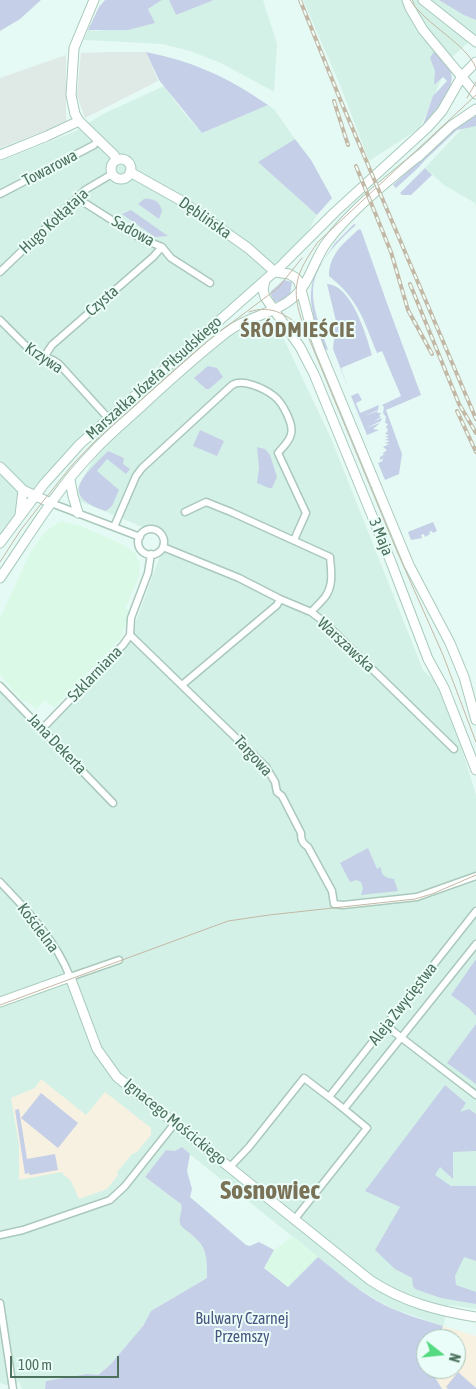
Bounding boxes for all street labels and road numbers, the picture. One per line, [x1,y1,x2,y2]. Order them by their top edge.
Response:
street label: Towarowa [19,146,81,190]
street label: Hugo Kołłątaja [15,184,93,258]
street label: Dęblińska [175,193,235,243]
street label: Sadowa [108,211,158,251]
street label: Czysta [82,282,122,320]
street label: Marszałka Józefa Piłsudskiego [82,312,226,444]
street label: Krzywa [21,338,67,378]
street label: 3 Maja [365,515,397,559]
street label: Warszawska [313,613,379,677]
street label: Szklarniana [64,642,126,706]
street label: Jana Dekerta [23,710,91,778]
street label: Targowa [230,732,276,780]
street label: Kościelna [13,899,63,957]
street label: Aleja Zwycięstwa [365,959,441,1049]
street label: Ignacego Mościckiego [120,1075,230,1169]

